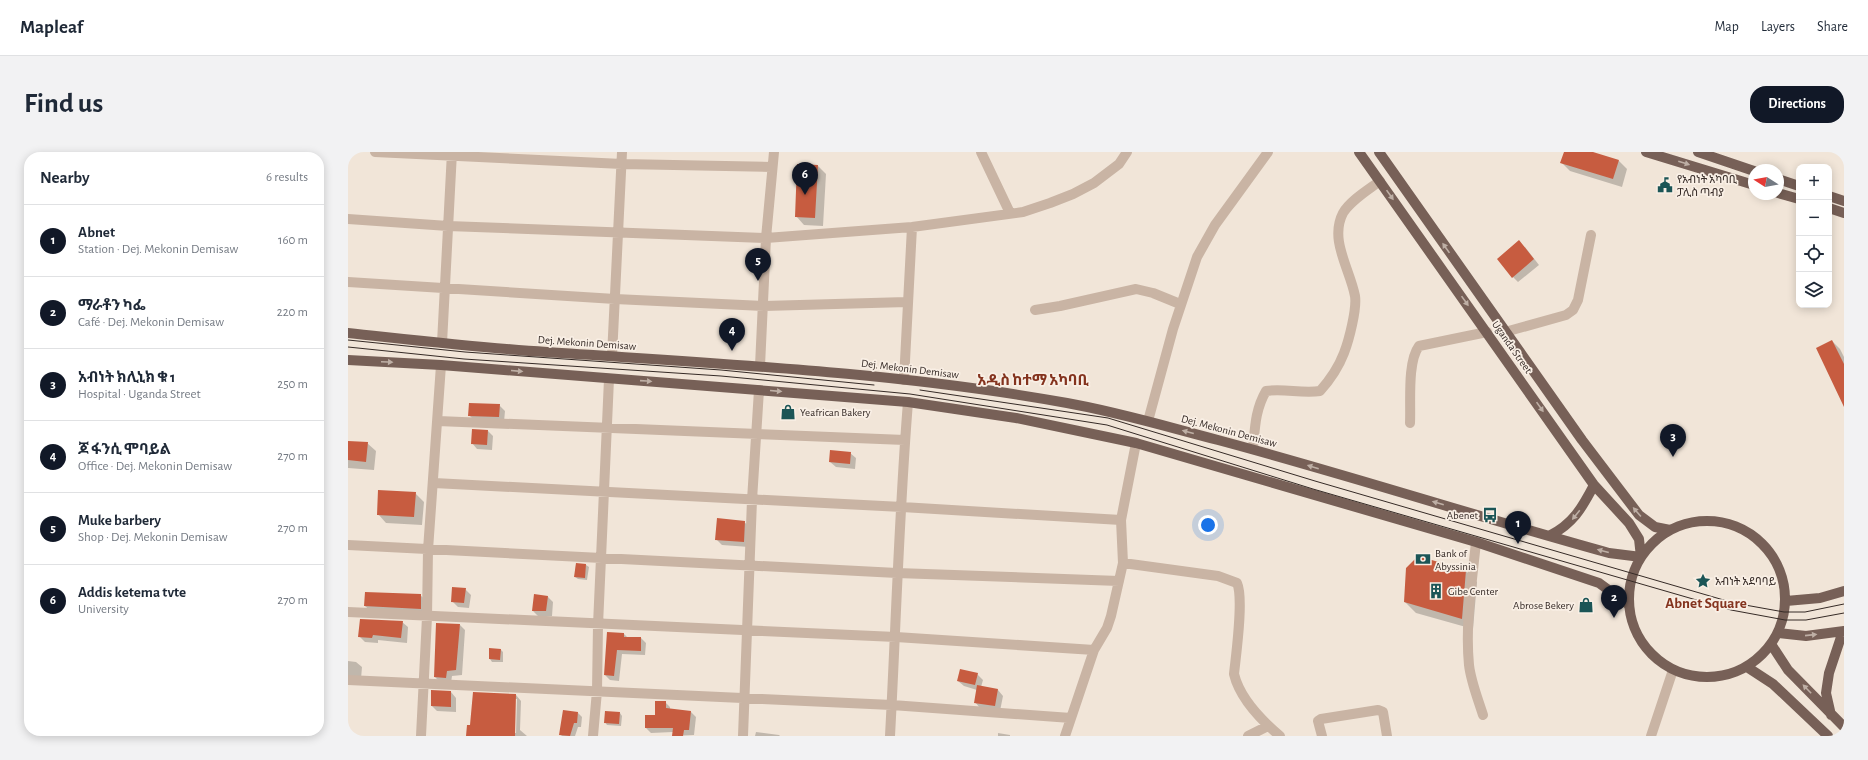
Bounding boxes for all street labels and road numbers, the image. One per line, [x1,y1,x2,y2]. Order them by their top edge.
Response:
street label: Uganda Street [1490,319,1534,376]
street label: Dej. Mekonin Demisaw [537,334,637,352]
street label: Dej. Mekonin Demisaw [860,358,960,381]
street label: Dej. Mekonin Demisaw [1180,413,1279,449]

